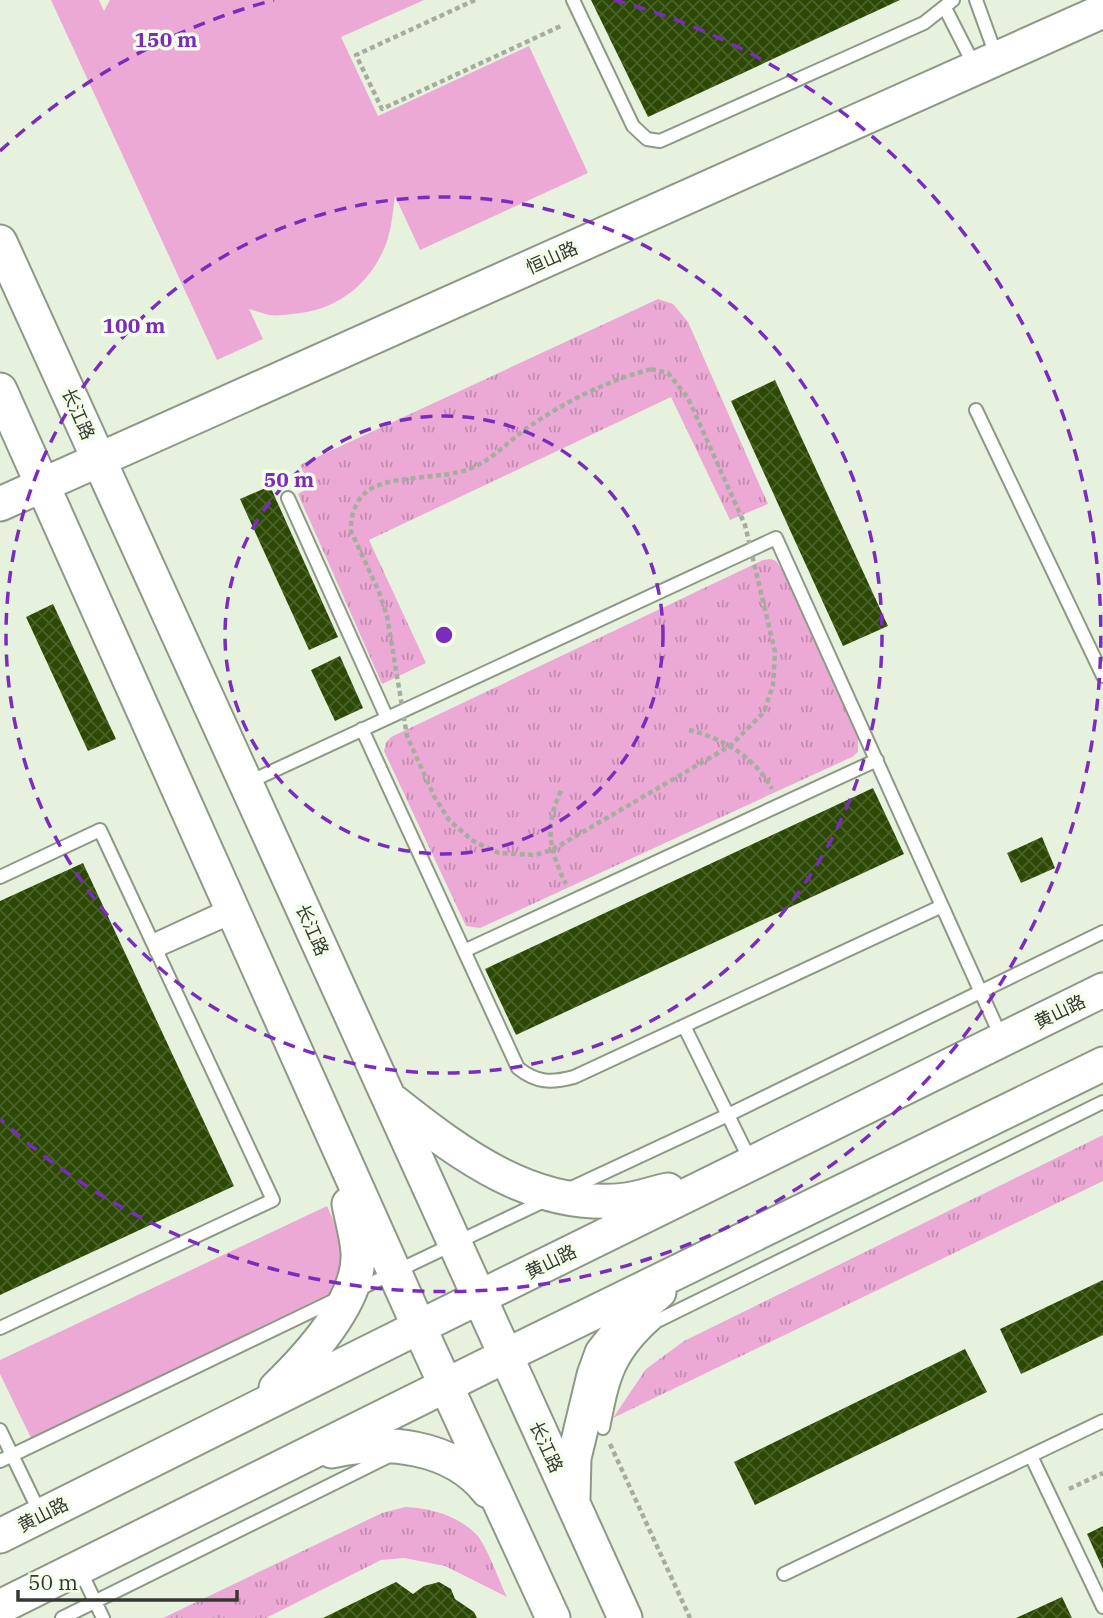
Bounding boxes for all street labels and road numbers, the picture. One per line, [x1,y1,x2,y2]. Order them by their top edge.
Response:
street label: 恒山路 [522,236,581,279]
street label: 长江路 [57,384,100,443]
street label: 长江路 [291,900,334,959]
street label: 黄山路 [1030,989,1089,1034]
street label: 黄山路 [521,1239,580,1284]
street label: 长江路 [525,1417,568,1476]
street label: 黄山路 [13,1492,72,1537]

